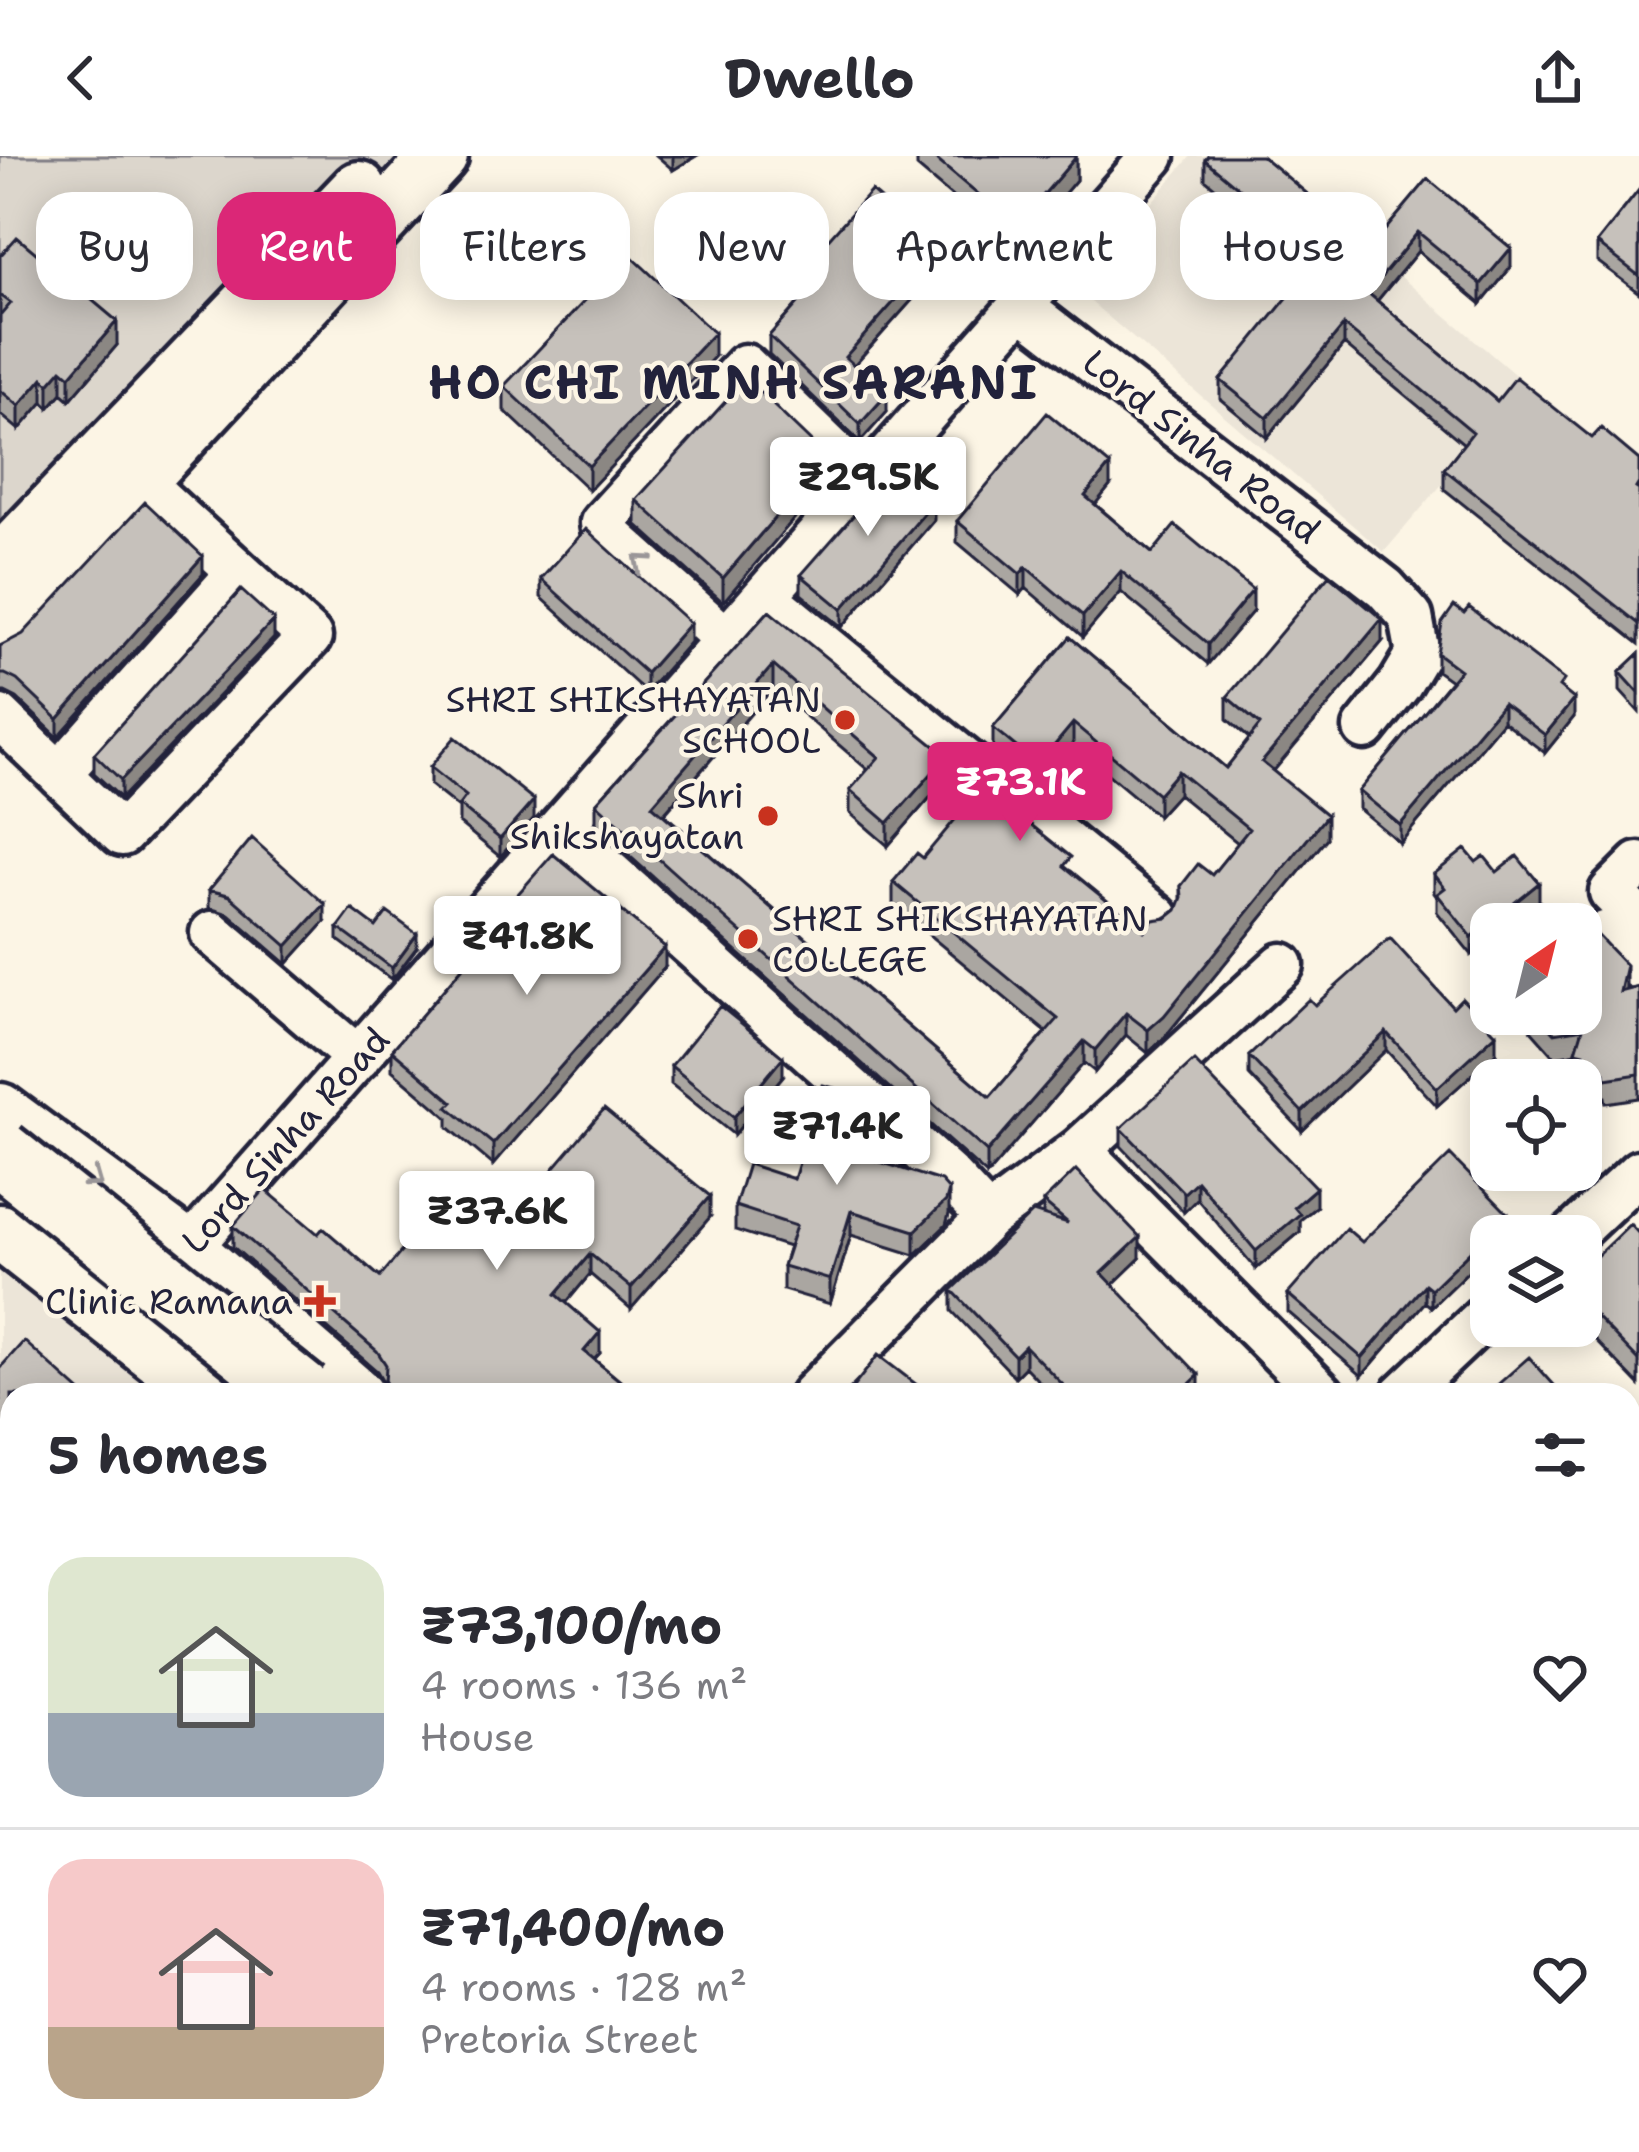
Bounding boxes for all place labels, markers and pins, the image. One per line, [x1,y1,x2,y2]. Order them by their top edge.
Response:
pin: ₹29.5K [770,437,966,539]
place label: SHRI SHIKSHAYATAN SCHOOL [445,675,821,765]
marker: SHRI SHIKSHAYATAN SCHOOL [832,707,858,733]
pin: ₹73.1K [922,742,1118,844]
place label: Shri Shikshayatan [510,771,744,861]
marker: Shri Shikshayatan [755,803,781,829]
place label: SHRI SHIKSHAYATAN COLLEGE [772,894,1148,984]
pin: ₹41.8K [429,896,625,998]
marker: SHRI SHIKSHAYATAN COLLEGE [735,926,761,952]
pin: ₹71.4K [739,1086,935,1188]
pin: ₹37.6K [399,1171,595,1273]
place label: Clinic Ramana [45,1277,293,1326]
marker: Clinic Ramana [304,1285,336,1317]

